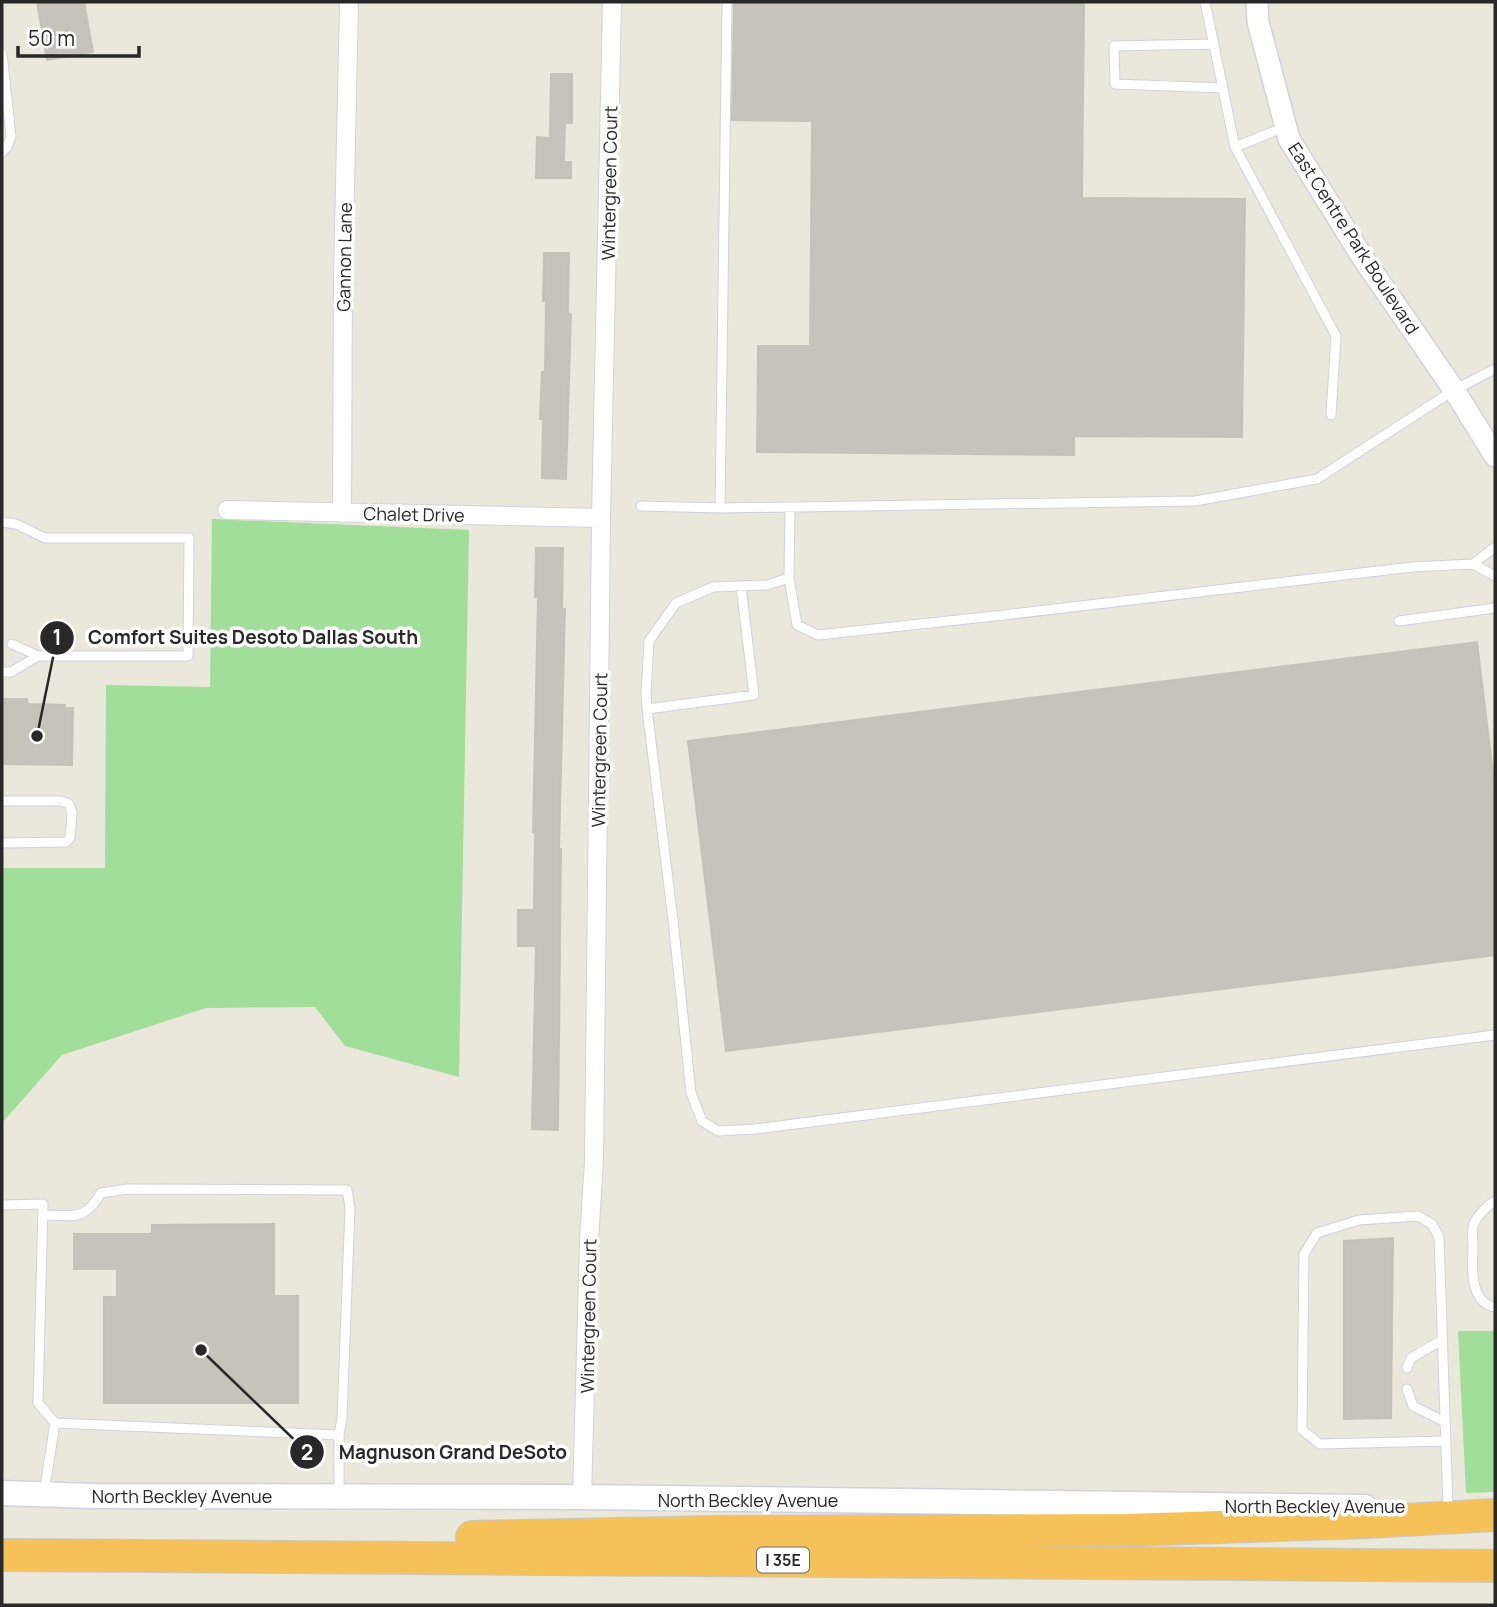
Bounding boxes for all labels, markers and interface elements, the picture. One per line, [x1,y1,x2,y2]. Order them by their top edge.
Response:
scale bar [18,14,138,58]
text: 50 m [28,24,75,52]
street label: Wintergreen Court [596,105,622,261]
street label: East Centre Park Boulevard [1283,138,1425,338]
street label: Gannon Lane [331,202,357,312]
street label: Chalet Drive [363,501,465,527]
callout: Comfort Suites Desoto Dallas South [39,618,432,658]
text: 1 [52,623,62,651]
text: Comfort Suites Desoto Dallas South [88,624,418,650]
street label: Wintergreen Court [586,672,612,828]
street label: Wintergreen Court [575,1238,601,1394]
callout: Magnuson Grand DeSoto [289,1432,581,1472]
text: 2 [301,1438,313,1466]
text: Magnuson Grand DeSoto [339,1439,567,1465]
street label: North Beckley Avenue [92,1484,272,1508]
street label: North Beckley Avenue [658,1488,838,1512]
street label: North Beckley Avenue [1225,1494,1405,1518]
road number: I 35E [757,1548,809,1572]

